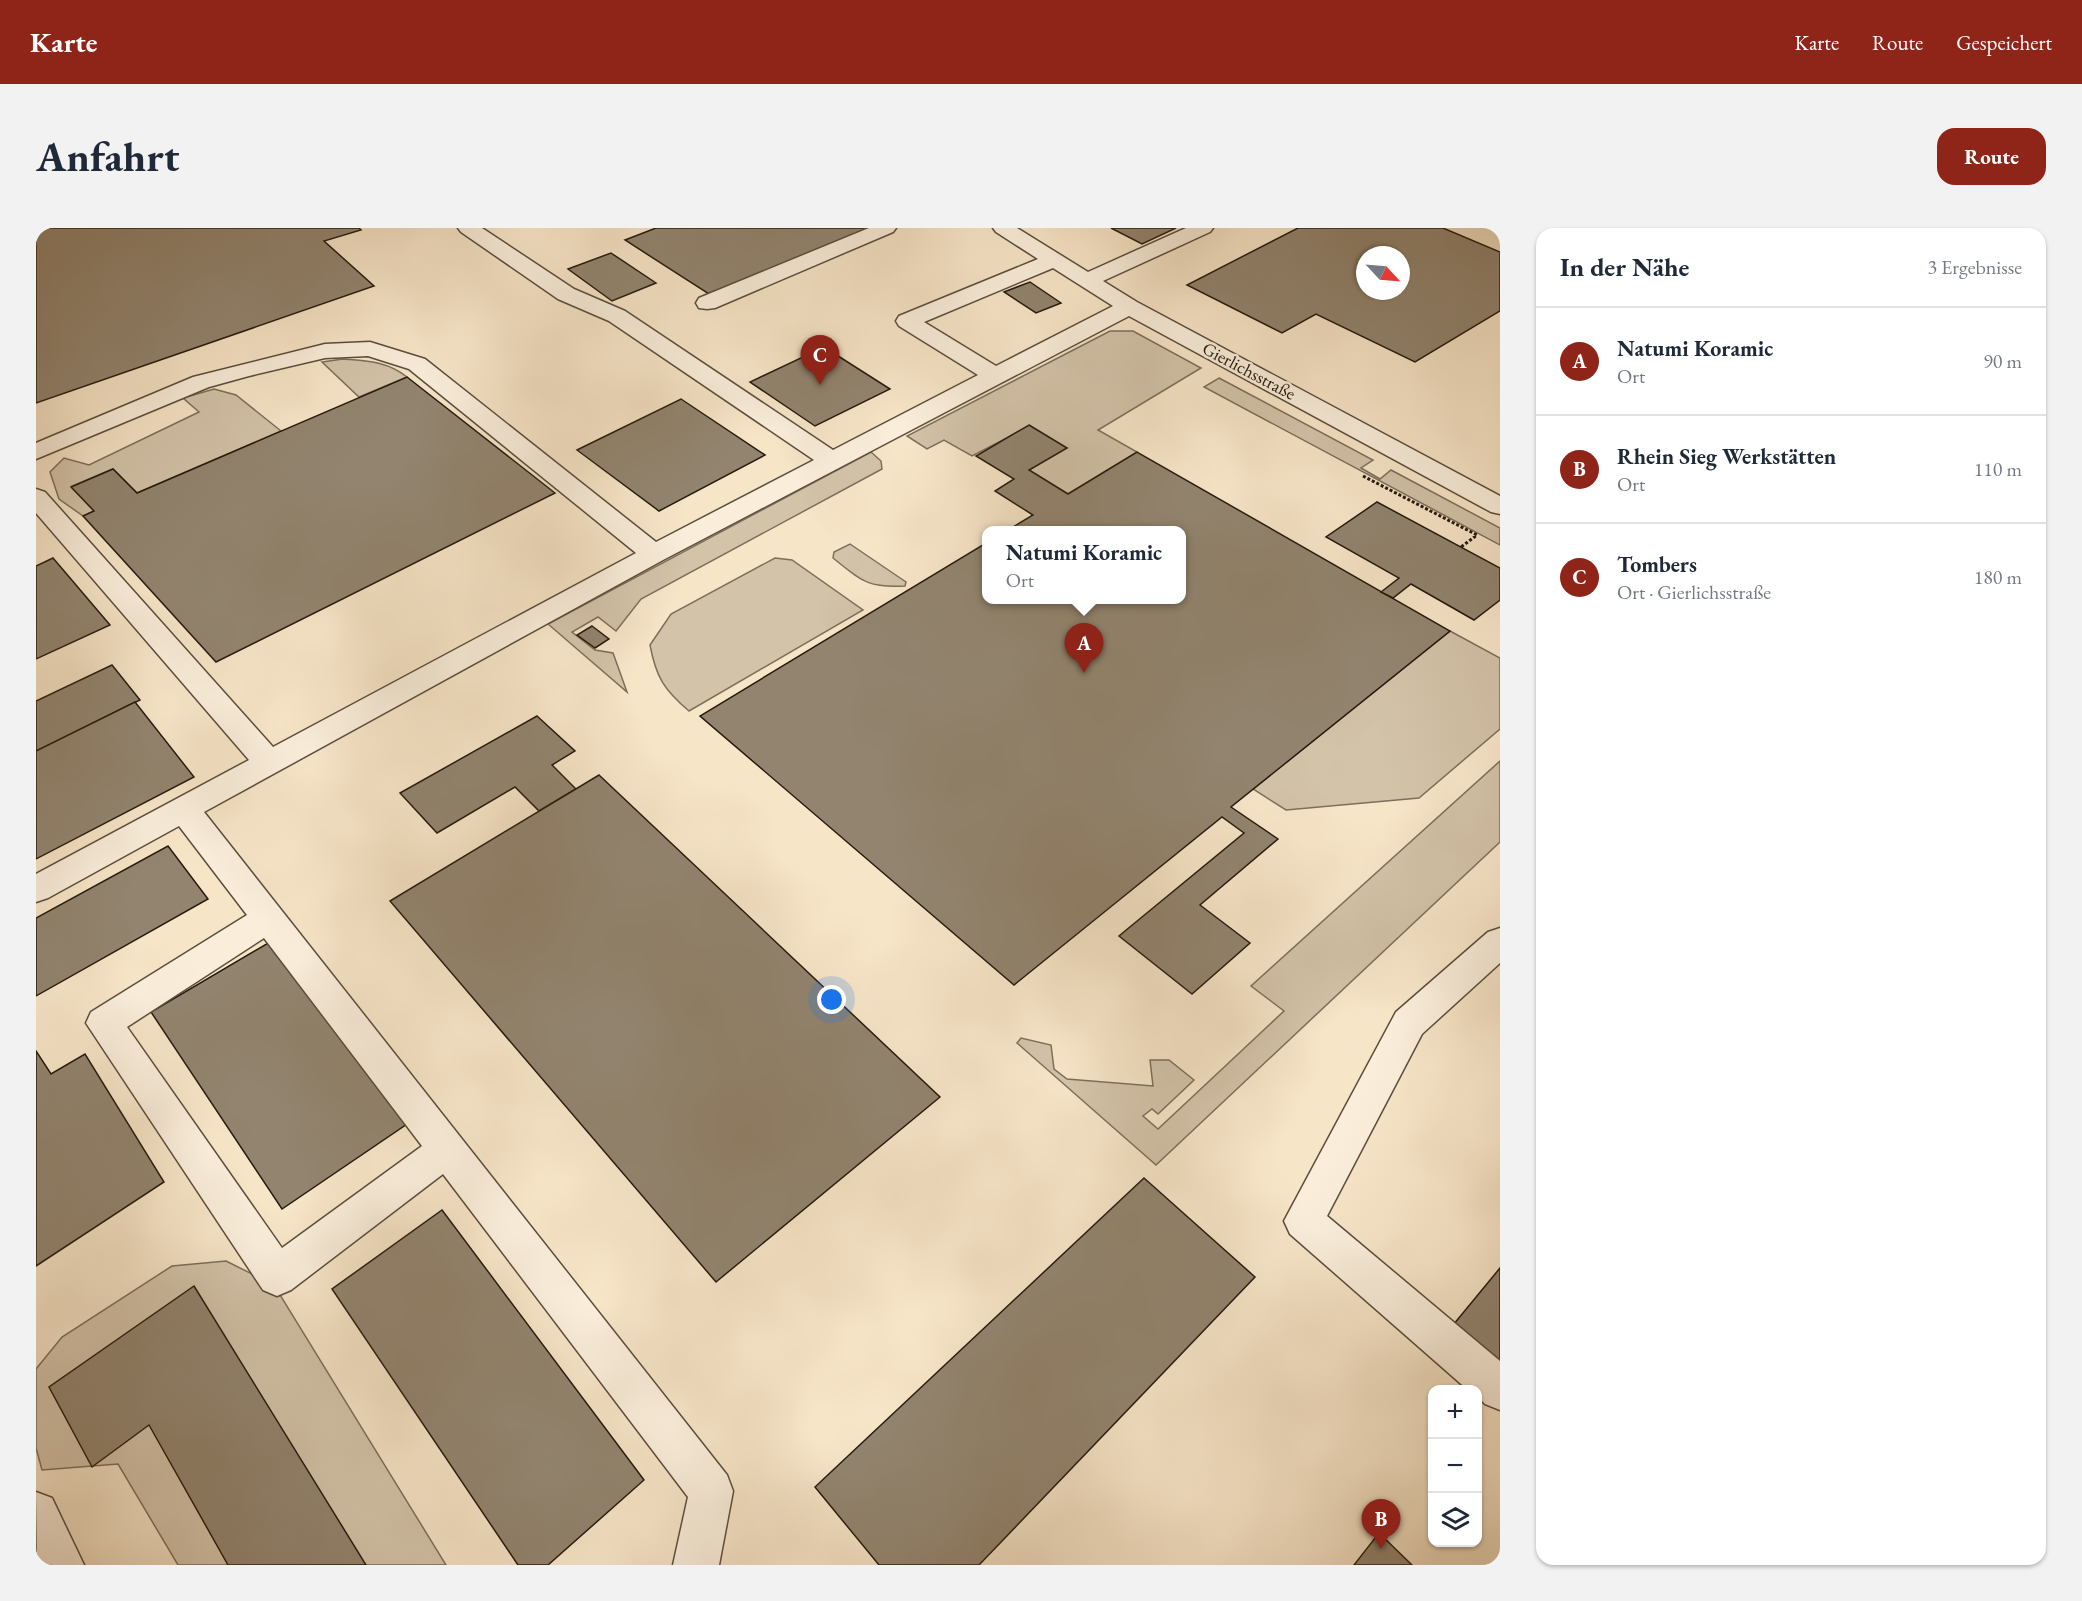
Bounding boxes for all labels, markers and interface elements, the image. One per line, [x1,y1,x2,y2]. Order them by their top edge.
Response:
text: Karte [30,24,97,60]
text: Karte [1795,29,1839,56]
text: Route [1872,29,1923,56]
text: Gespeichert [1956,29,2052,56]
button: Route [1937,128,2046,185]
text: Anfahrt [36,129,179,184]
north arrow [1356,246,1410,300]
text: In der Nähe [1560,250,1689,284]
text: 3 Ergebnisse [1927,254,2022,280]
text: Natumi Koramic [1617,334,1773,363]
pin: C [800,336,840,385]
street label: Gierlichsstraße [1199,336,1300,405]
text: A [1572,348,1587,374]
text: 90 m [1983,348,2022,374]
text: Ort [1617,363,1645,389]
text: Rhein Sieg Werkstätten [1617,442,1836,471]
text: B [1573,456,1586,482]
text: 110 m [1974,456,2022,482]
text: Ort [1617,471,1645,497]
popup [982,526,1186,604]
text: Natumi Koramic [1006,538,1162,567]
text: Tombers [1617,550,1697,579]
text: C [1572,564,1587,590]
text: 180 m [1974,564,2022,590]
text: Ort [1006,567,1034,593]
text: Ort · Gierlichsstraße [1617,579,1771,605]
pin: A [1064,624,1104,673]
your location [817,985,846,1014]
map controls [1428,1385,1482,1547]
button: + [1428,1385,1482,1439]
button: − [1428,1439,1482,1493]
button: layers [1428,1493,1482,1547]
pin: B [1362,1500,1400,1549]

